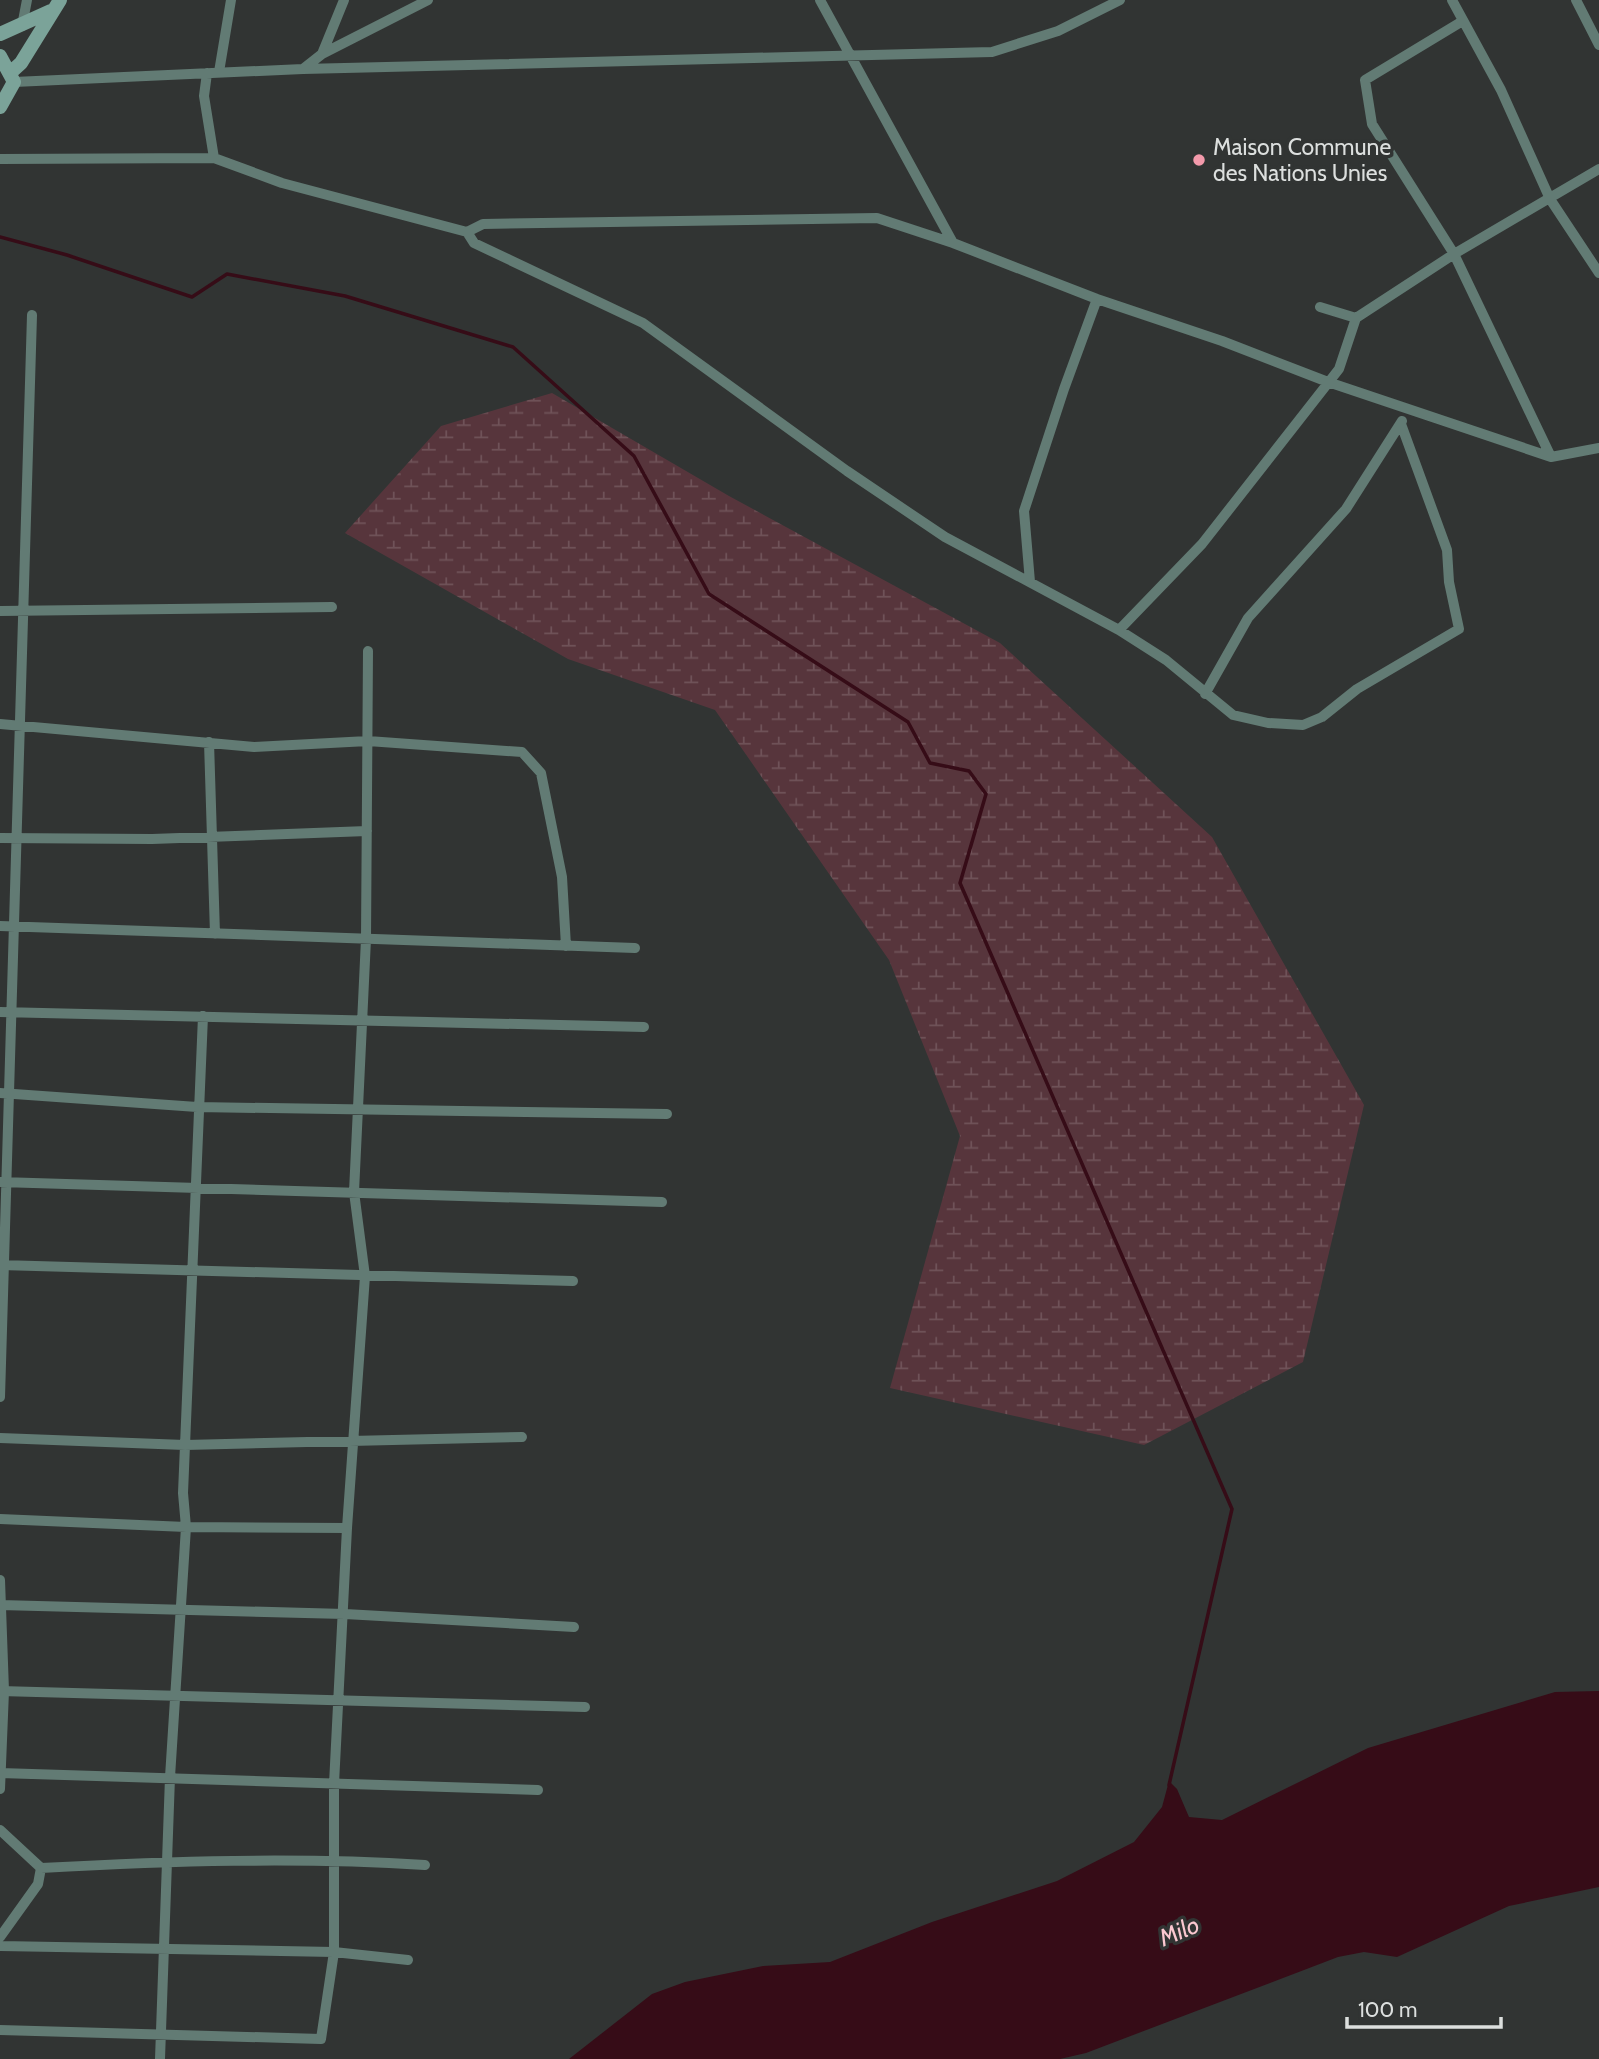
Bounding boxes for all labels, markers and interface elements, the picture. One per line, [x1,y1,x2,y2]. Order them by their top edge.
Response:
place label: Maison Commune des Nations Unies [1213,133,1391,187]
marker: Maison Commune des Nations Unies [1191,152,1207,168]
water label: Milo [1154,1910,1203,1953]
scale bar [1347,1986,1501,2030]
text: 100 m [1358,1997,1417,2022]

